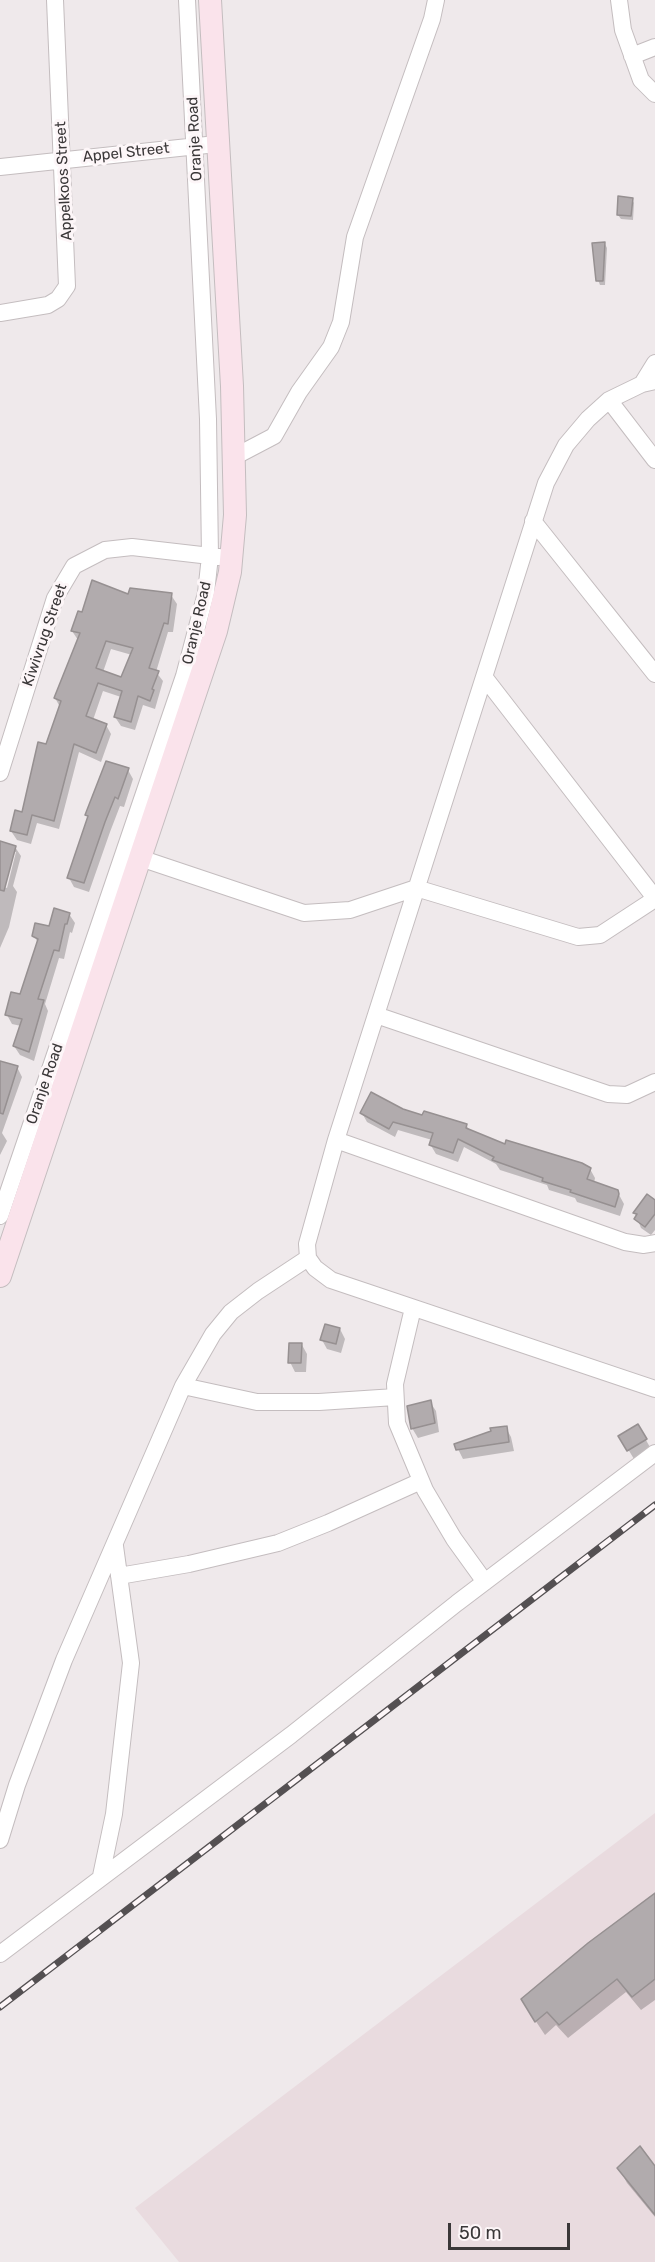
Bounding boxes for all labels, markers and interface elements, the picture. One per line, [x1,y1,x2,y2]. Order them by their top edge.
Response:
street label: Oranje Road [184,96,206,182]
street label: Appelkoos Street [52,121,76,241]
street label: Appel Street [82,140,170,166]
street label: Oranje Road [179,580,215,666]
street label: Kiwivrug Street [19,581,71,689]
street label: Oranje Road [23,1041,67,1127]
scale bar [451,2211,572,2249]
text: 50 m [459,2222,502,2244]

